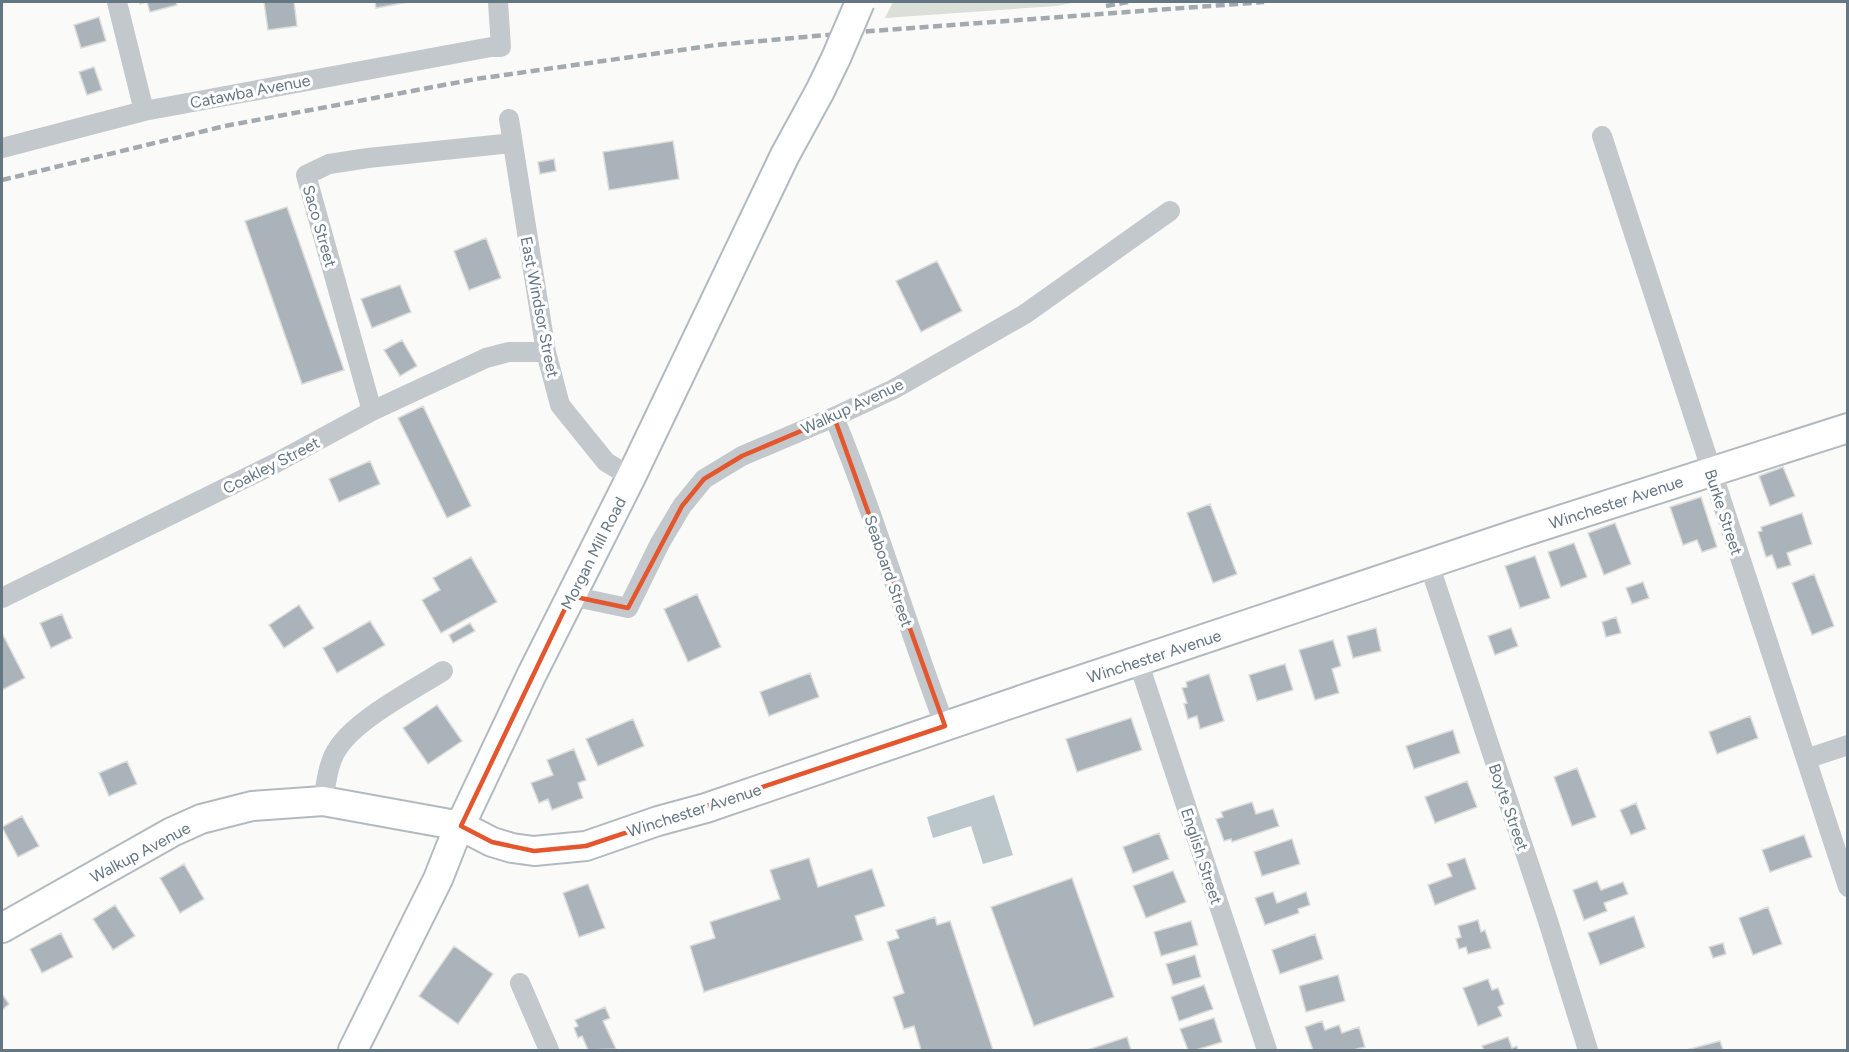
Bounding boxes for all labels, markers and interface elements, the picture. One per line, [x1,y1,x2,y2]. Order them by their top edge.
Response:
street label: Catawba Avenue [188,70,312,112]
street label: Saco Street [299,183,340,269]
street label: East Windsor Street [517,235,563,379]
street label: Walkup Avenue [798,374,907,438]
street label: Coakley Street [220,433,323,498]
street label: Burke Street [1701,467,1746,558]
street label: Winchester Avenue [1547,472,1686,533]
street label: Morgan Mill Road [557,494,630,613]
street label: Seaboard Street [860,513,917,630]
street label: Winchester Avenue [1085,626,1224,687]
street label: Boyte Street [1485,761,1532,853]
street label: Winchester Avenue [625,780,764,841]
street label: English Street [1177,806,1226,907]
street label: Walkup Avenue [87,818,194,887]

